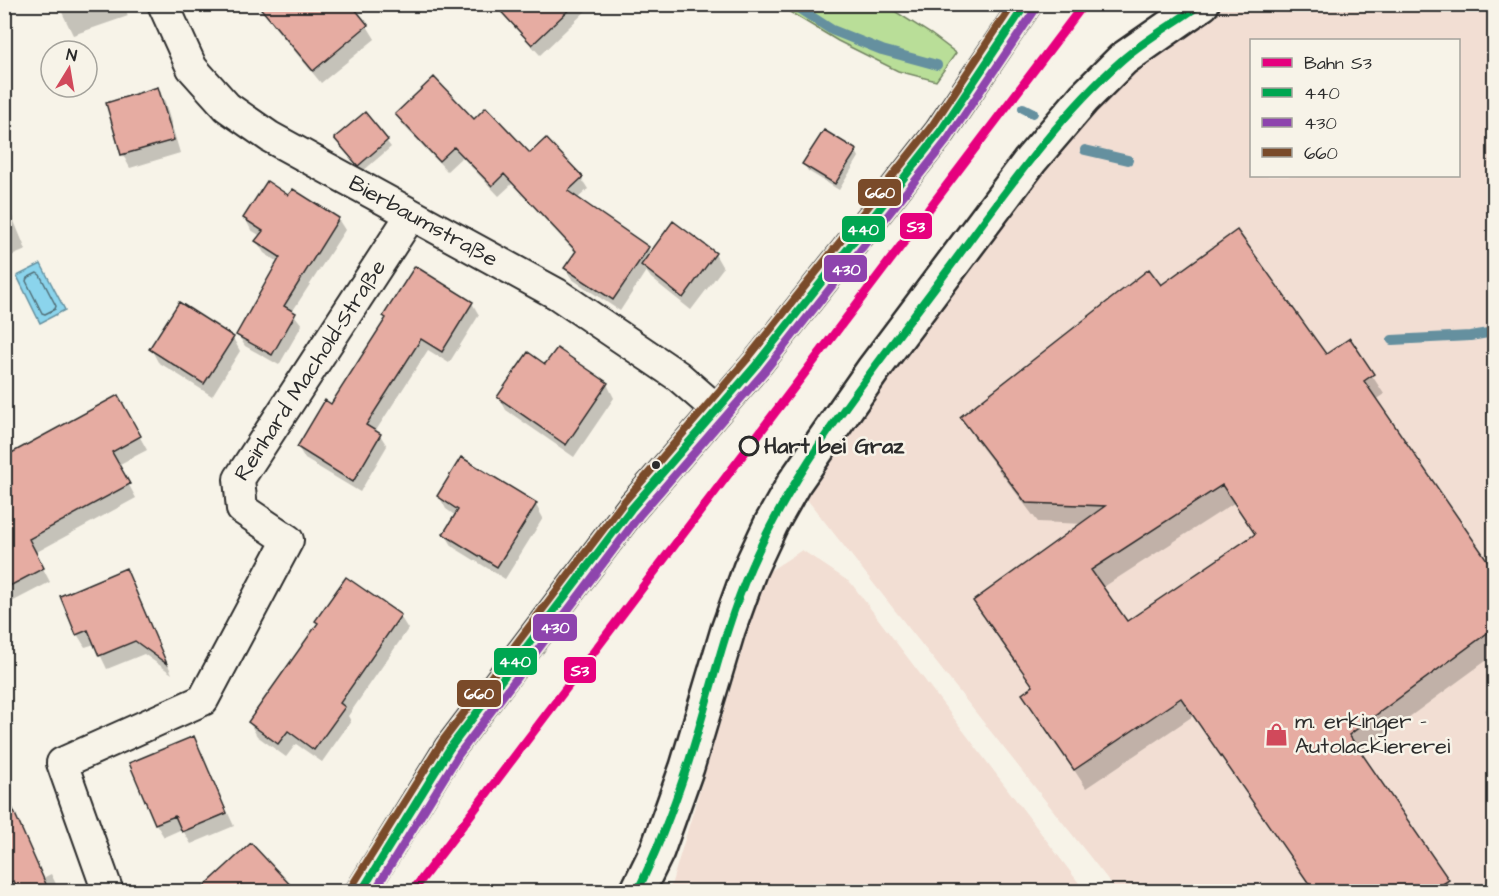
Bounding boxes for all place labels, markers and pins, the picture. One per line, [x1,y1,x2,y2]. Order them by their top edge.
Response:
place label: Hart bei Graz [764,431,905,462]
marker: Hart bei Graz [739,436,759,456]
unlabelled marker [650,459,662,471]
place label: m. erkinger - Autolackiererei [1295,706,1450,762]
shop icon: m. erkinger - Autolackiererei [1264,721,1290,747]

